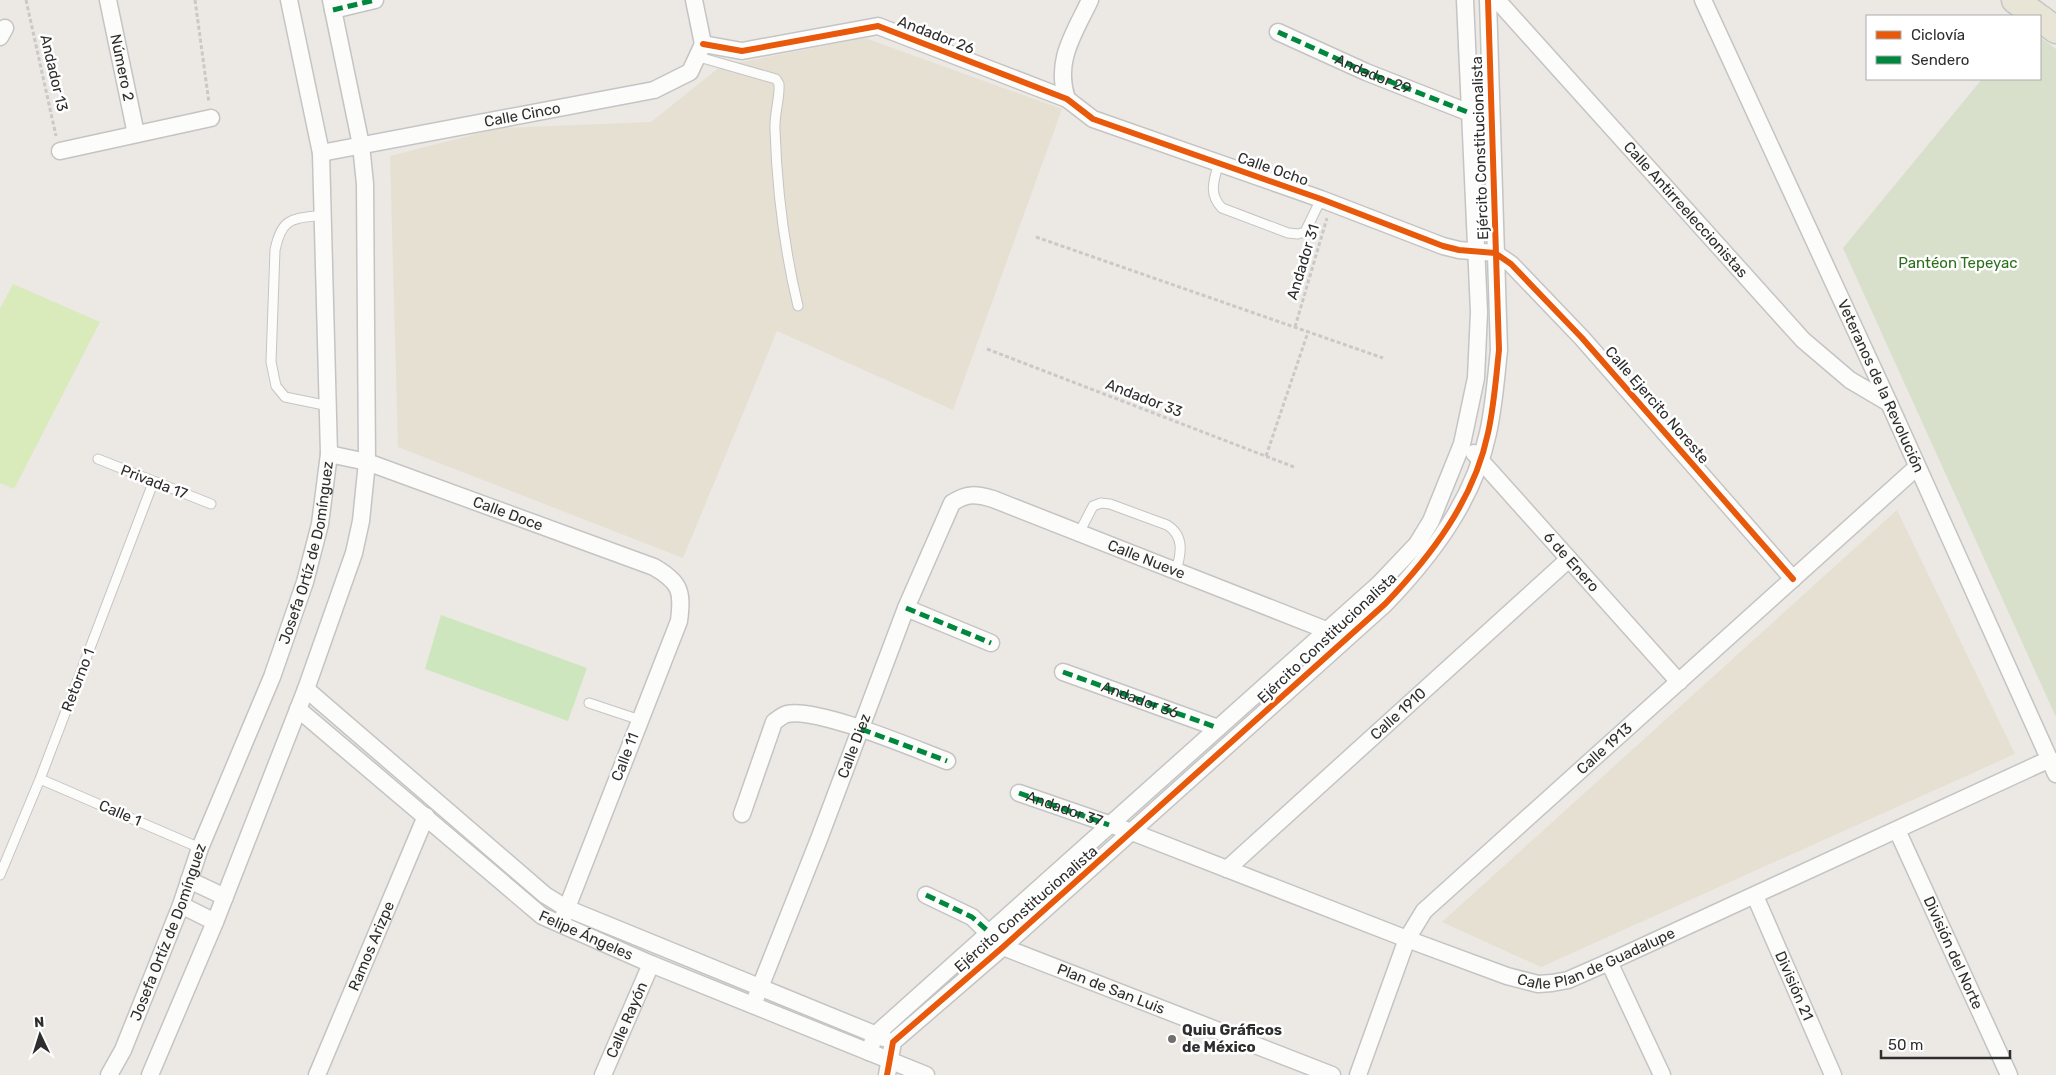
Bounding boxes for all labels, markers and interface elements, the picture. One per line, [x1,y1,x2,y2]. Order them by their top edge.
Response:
street label: Andador 26 [895,12,977,58]
legend [1866,15,2041,80]
text: Ciclovía [1911,26,1965,44]
street label: Número 2 [106,32,138,103]
street label: Andador 13 [36,33,72,113]
street label: Andador 29 [1332,50,1414,98]
text: Sendero [1911,51,1969,69]
street label: Ejército Constitucionalista [1468,56,1492,240]
street label: Calle Cinco [483,99,562,131]
street label: Calle Antirreeleccionistas [1620,138,1752,282]
street label: Calle Ocho [1235,148,1311,190]
street label: Andador 31 [1283,222,1323,302]
park label: Pantéon Tepeyac [1898,254,2018,272]
street label: Veteranos de la Revolución [1834,297,1928,475]
street label: Calle Ejercito Noreste [1601,343,1713,467]
street label: Andador 33 [1103,375,1185,421]
street label: Josefa Ortíz de Domínguez [275,460,337,647]
street label: Privada 17 [118,461,190,503]
street label: Calle Doce [470,493,546,535]
street label: 6 de Enero [1540,528,1603,596]
street label: Calle Nueve [1105,536,1188,583]
street label: Ejército Constitucionalista [1254,569,1400,707]
street label: Retorno 1 [58,646,98,714]
street label: Andador 36 [1099,678,1181,722]
street label: Calle 1910 [1367,684,1430,744]
street label: Calle Diez [834,711,875,781]
street label: Calle 1913 [1573,719,1636,778]
street label: Calle 11 [608,730,642,784]
street label: Andador 37 [1024,787,1105,830]
street label: Calle 1 [96,796,144,830]
street label: Josefa Ortíz de Domínguez [127,840,210,1024]
street label: Ejército Constitucionalista [951,842,1101,976]
street label: División del Norte [1920,893,1987,1012]
street label: Ramos Arizpe [345,898,398,993]
street label: Felipe Ángeles [536,907,636,964]
street label: Calle Plan de Guadalupe [1515,924,1678,993]
street label: División 21 [1771,948,1817,1023]
street label: Plan de San Luis [1054,960,1168,1018]
street label: Calle Rayón [602,979,651,1061]
north arrow [15,1010,65,1060]
text: N [34,1014,45,1031]
place label: Quiu Gráficos de México [1182,1021,1282,1056]
scale bar [1881,1028,2010,1060]
marker: Quiu Gráficos de México [1166,1033,1178,1045]
text: 50 m [1888,1036,1923,1054]

